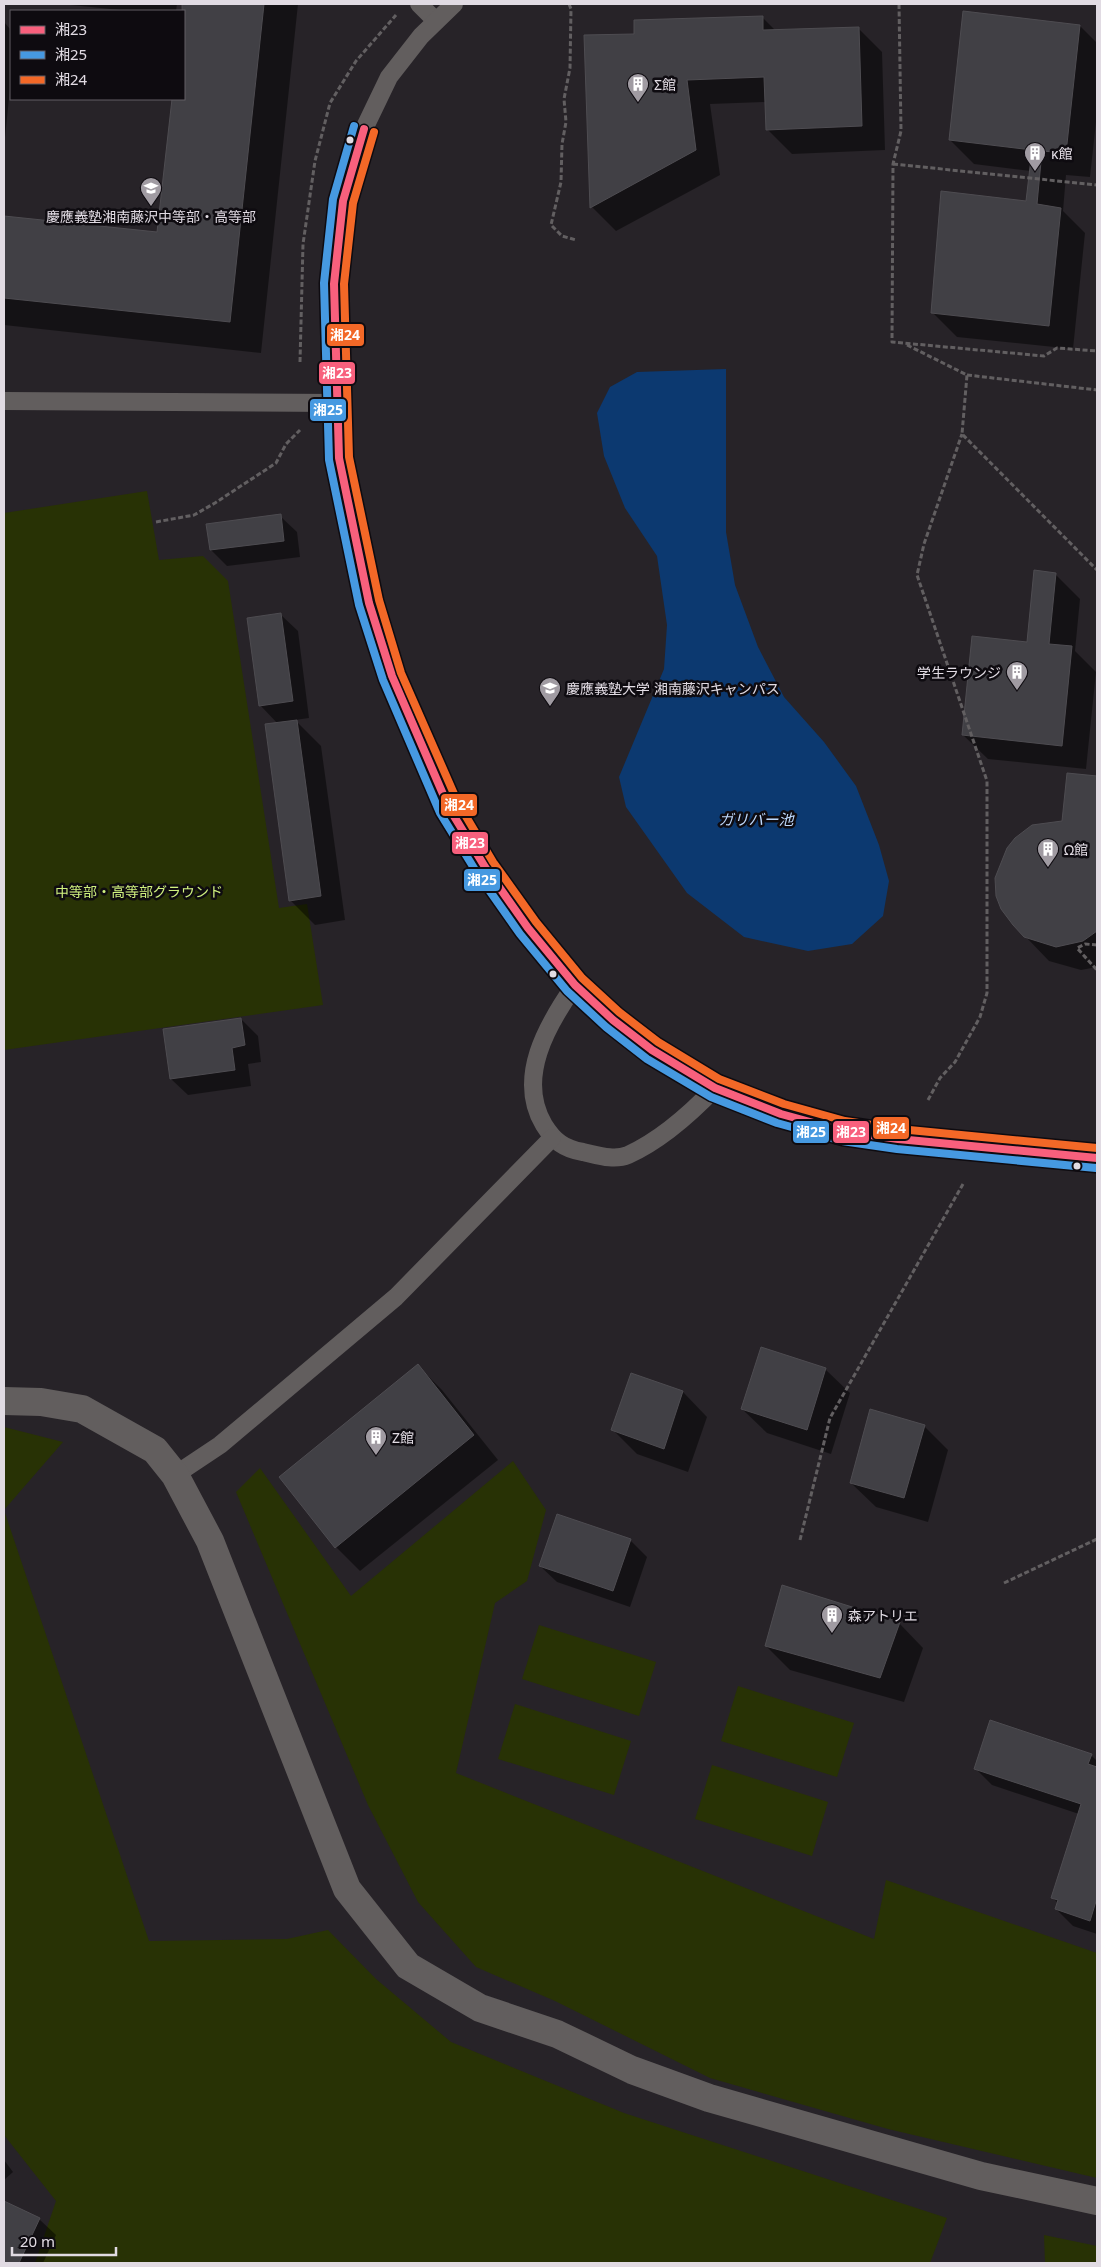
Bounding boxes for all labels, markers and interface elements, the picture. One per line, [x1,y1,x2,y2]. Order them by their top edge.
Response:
legend [10,10,185,100]
text: 湘23 [55,19,87,39]
text: 湘25 [55,44,87,64]
text: 湘24 [55,69,88,89]
building icon: Σ館 [626,72,650,103]
place label: Σ館 [654,75,676,94]
unlabelled marker [345,135,355,145]
building icon: κ館 [1023,141,1047,172]
place label: κ館 [1051,144,1072,163]
school or university icon: 慶應義塾湘南藤沢中等部・高等部 [139,176,163,207]
place label: 慶應義塾湘南藤沢中等部・高等部 [46,207,256,226]
line badge: 湘24 [326,323,365,347]
text: 湘24 [330,325,360,344]
line badge: 湘23 [318,361,356,385]
text: 湘23 [322,363,352,382]
line badge: 湘25 [309,398,347,422]
text: 湘25 [313,400,343,419]
building icon: 学生ラウンジ [1005,660,1029,691]
place label: 学生ラウンジ [917,663,1001,682]
school or university icon: 慶應義塾大学 湘南藤沢キャンパス [538,676,562,707]
place label: 慶應義塾大学 湘南藤沢キャンパス [566,679,780,698]
line badge: 湘24 [440,793,478,817]
text: 湘24 [444,795,474,814]
water label: ガリバー池 [718,809,795,829]
line badge: 湘23 [451,831,489,855]
text: 湘23 [455,833,485,852]
building icon: Ω館 [1036,837,1060,868]
place label: Ω館 [1064,840,1088,859]
line badge: 湘25 [463,868,501,892]
text: 湘25 [467,870,497,889]
park label: 中等部・高等部グラウンド [55,882,223,901]
unlabelled marker [548,969,558,979]
line badge: 湘24 [872,1116,910,1140]
text: 湘24 [876,1118,906,1137]
line badge: 湘25 [792,1120,830,1144]
line badge: 湘23 [832,1120,870,1144]
text: 湘25 [796,1122,826,1141]
text: 湘23 [836,1122,866,1141]
unlabelled marker [1072,1161,1082,1171]
building icon: Ζ館 [364,1425,388,1456]
place label: Ζ館 [392,1428,414,1447]
building icon: 森アトリエ [820,1603,844,1634]
place label: 森アトリエ [848,1606,918,1625]
scale bar [12,2224,116,2256]
text: 20 m [20,2231,55,2251]

